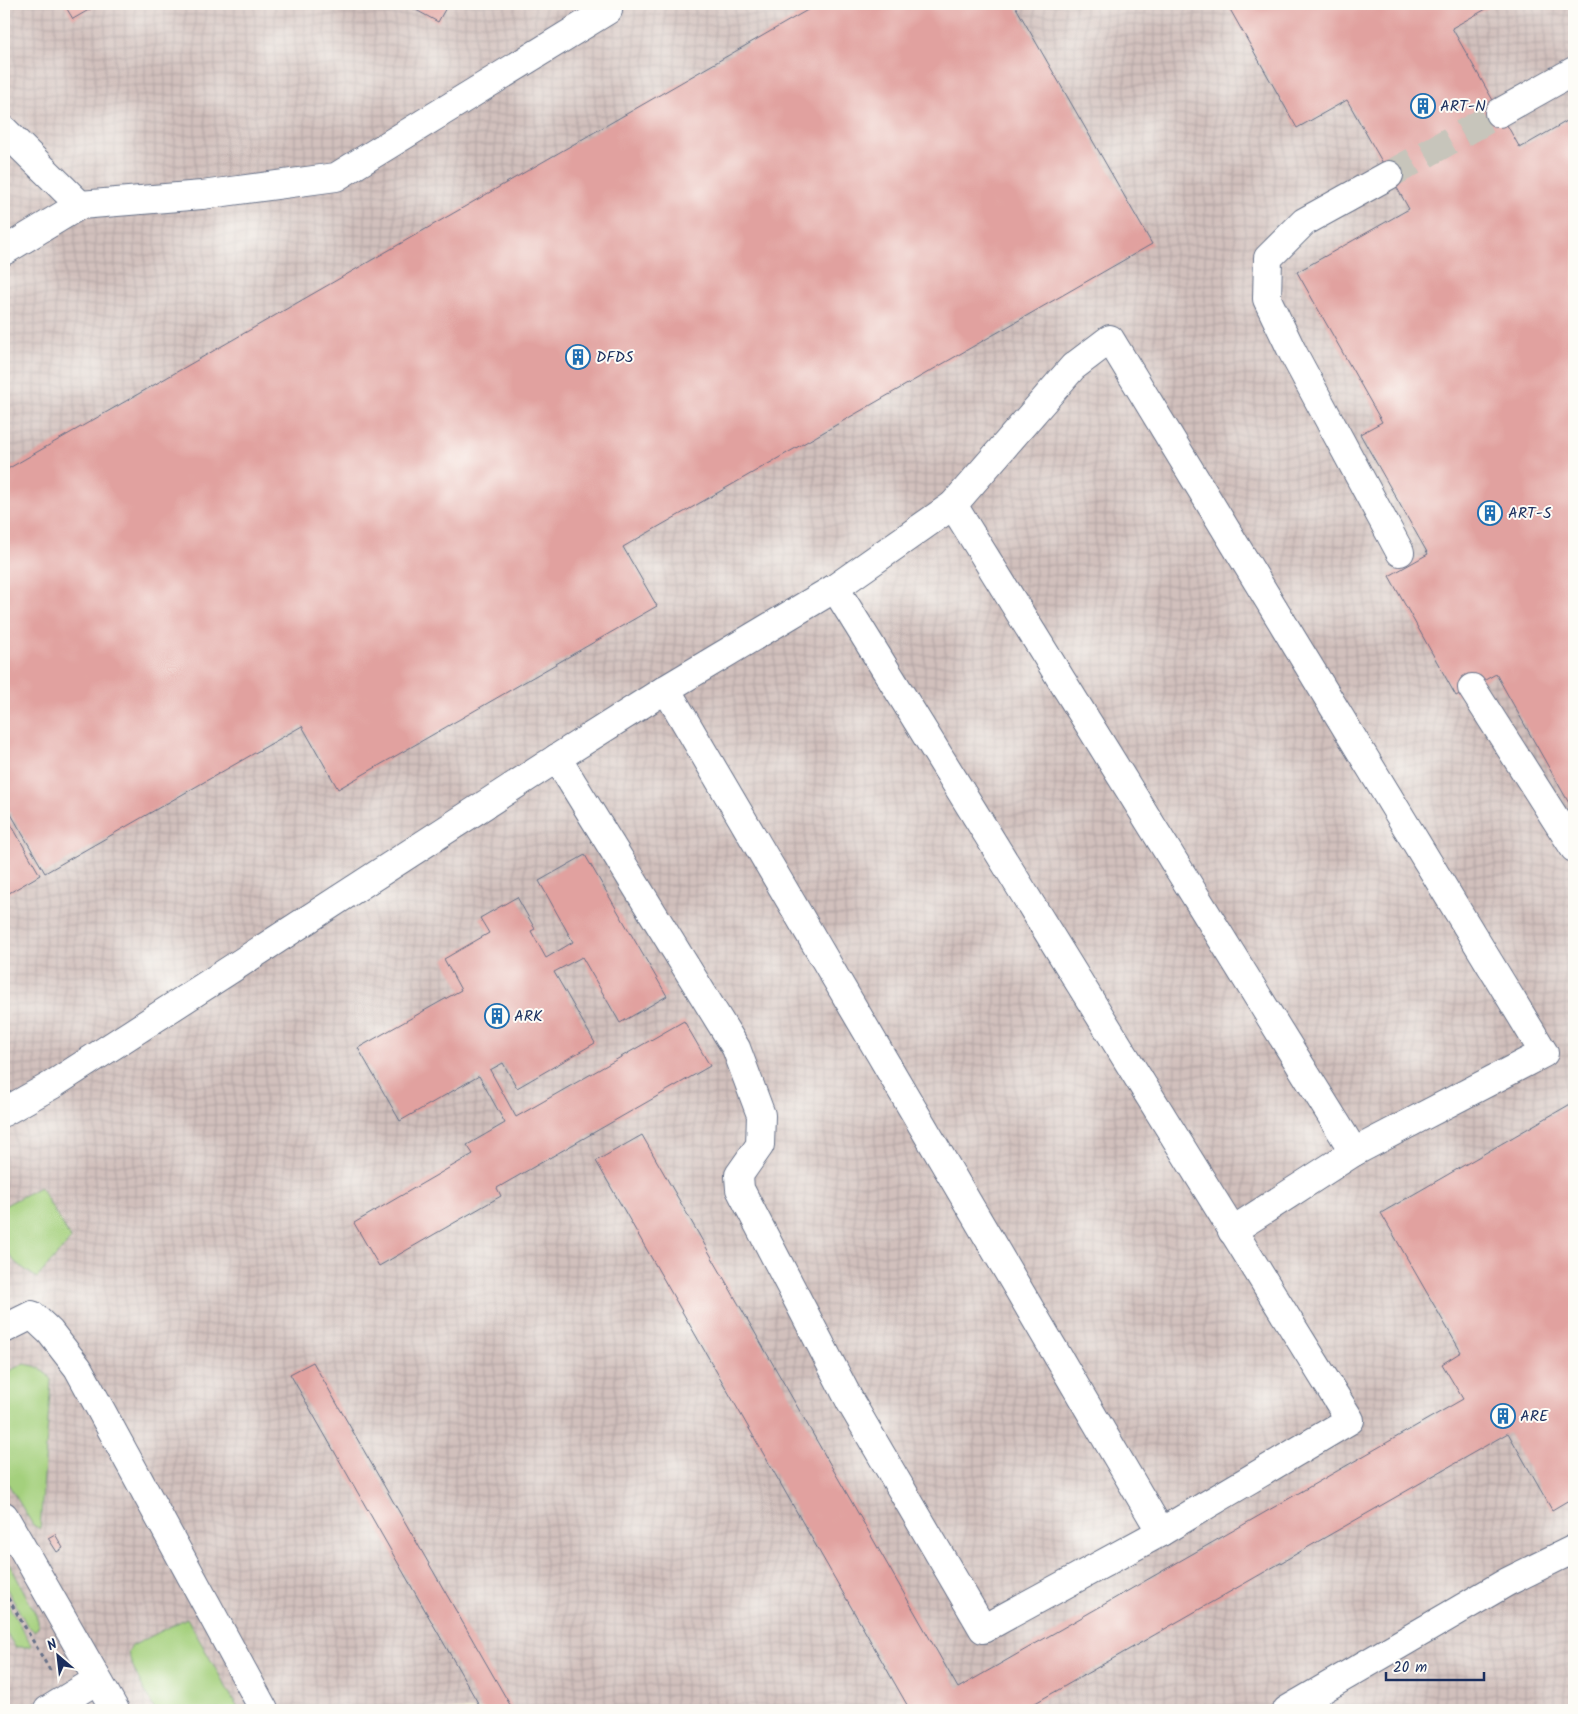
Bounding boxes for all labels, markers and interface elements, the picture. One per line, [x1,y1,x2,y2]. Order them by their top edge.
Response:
building icon: ART-N [1410,93,1436,119]
place label: ART-N [1440,94,1486,119]
building icon: DFDS [565,344,591,370]
place label: DFDS [596,345,634,370]
building icon: ART-S [1477,500,1503,526]
place label: ART-S [1508,501,1552,526]
building icon: ARK [484,1003,510,1029]
place label: ARK [514,1004,543,1029]
building icon: ARE [1490,1403,1516,1429]
place label: ARE [1520,1404,1549,1429]
north arrow [32,1632,82,1682]
text: N [43,1634,62,1657]
scale bar [1386,1649,1483,1681]
text: 20 m [1393,1656,1427,1680]

